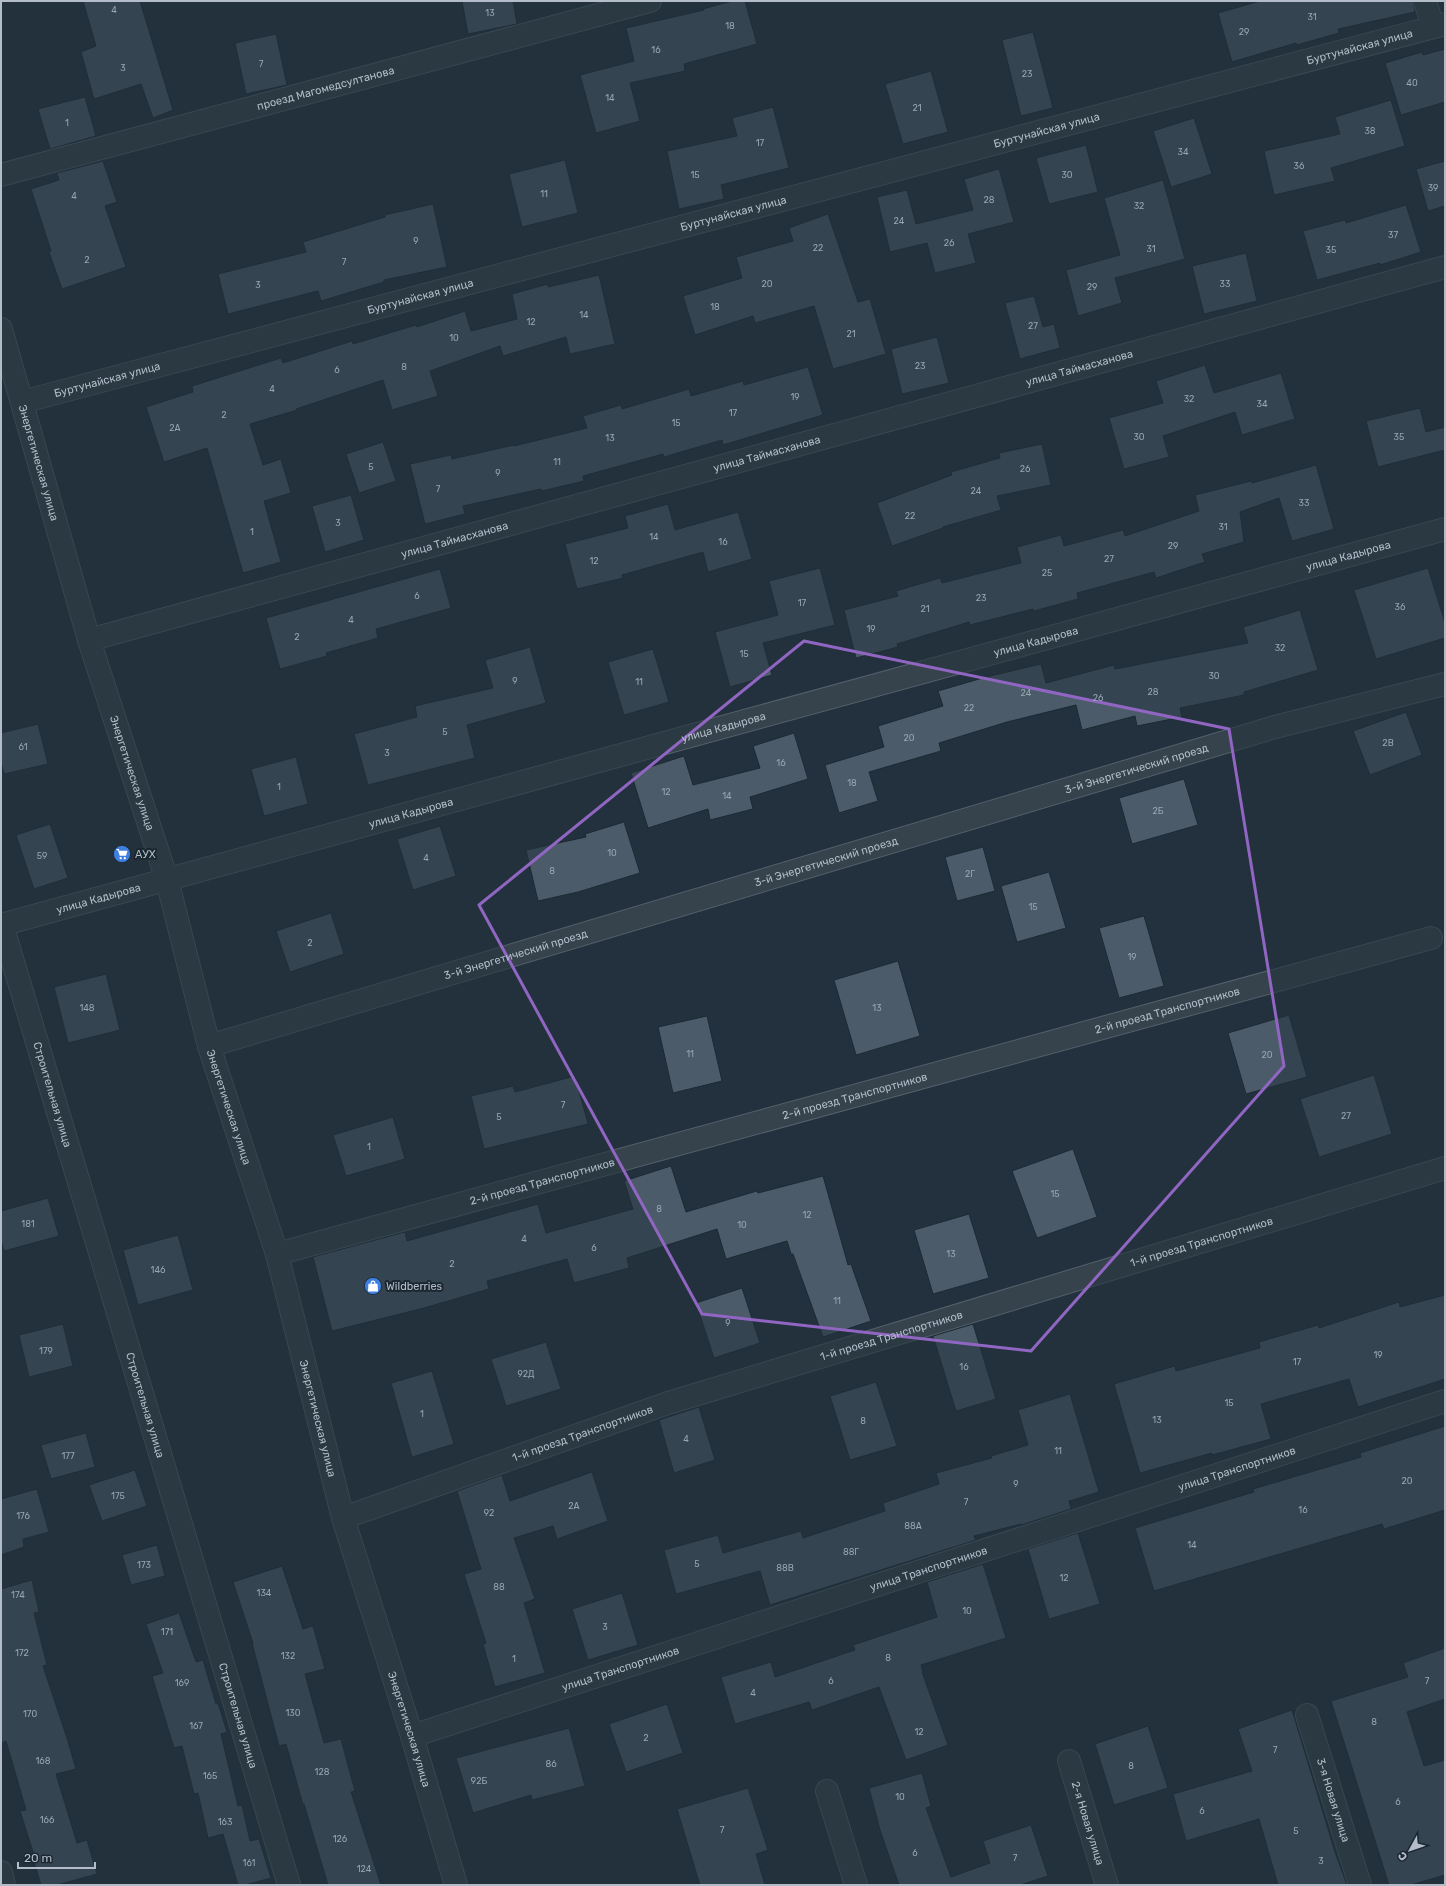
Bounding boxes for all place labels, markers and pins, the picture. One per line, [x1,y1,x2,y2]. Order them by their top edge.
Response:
supermarket icon: АУХ [112,844,132,864]
place label: АУХ [135,848,156,861]
shop icon: Wildberries [363,1276,383,1296]
place label: Wildberries [386,1280,443,1293]

